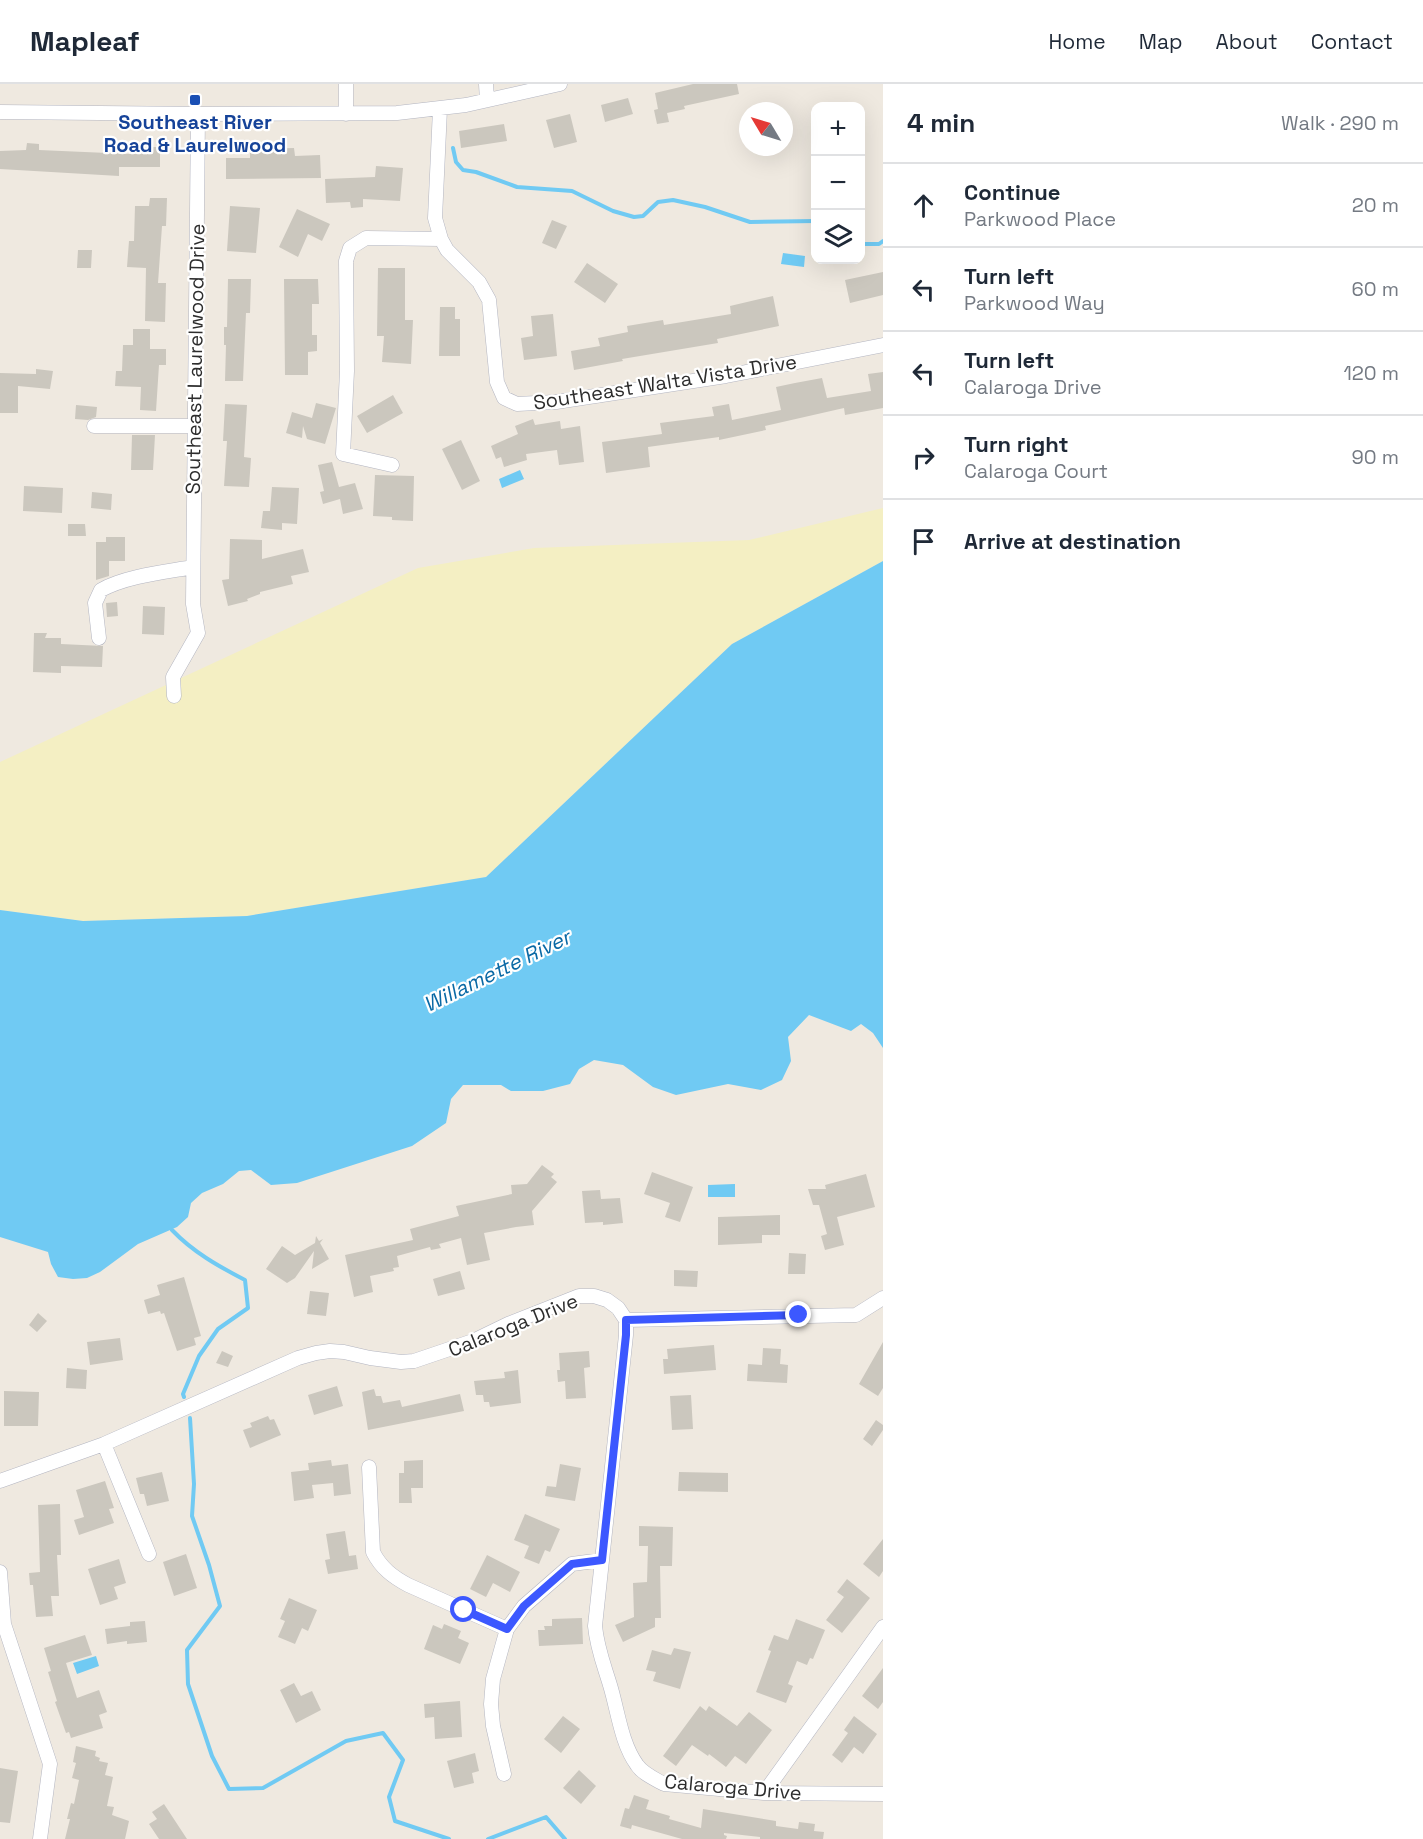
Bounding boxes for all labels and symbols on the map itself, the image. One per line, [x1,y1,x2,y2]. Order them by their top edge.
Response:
marker: Southeast River Road & Laurelwood [188,93,202,107]
north arrow [739,102,793,156]
place label: Southeast River Road & Laurelwood [104,109,286,158]
street label: Southeast Laurelwood Drive [180,223,210,495]
street label: Southeast Walta Vista Drive [531,348,799,416]
water label: Willamette River [419,922,577,1018]
street label: Calaroga Drive [444,1287,582,1363]
route end [785,1301,811,1327]
route start [450,1596,476,1622]
street label: Calaroga Drive [663,1768,803,1806]

